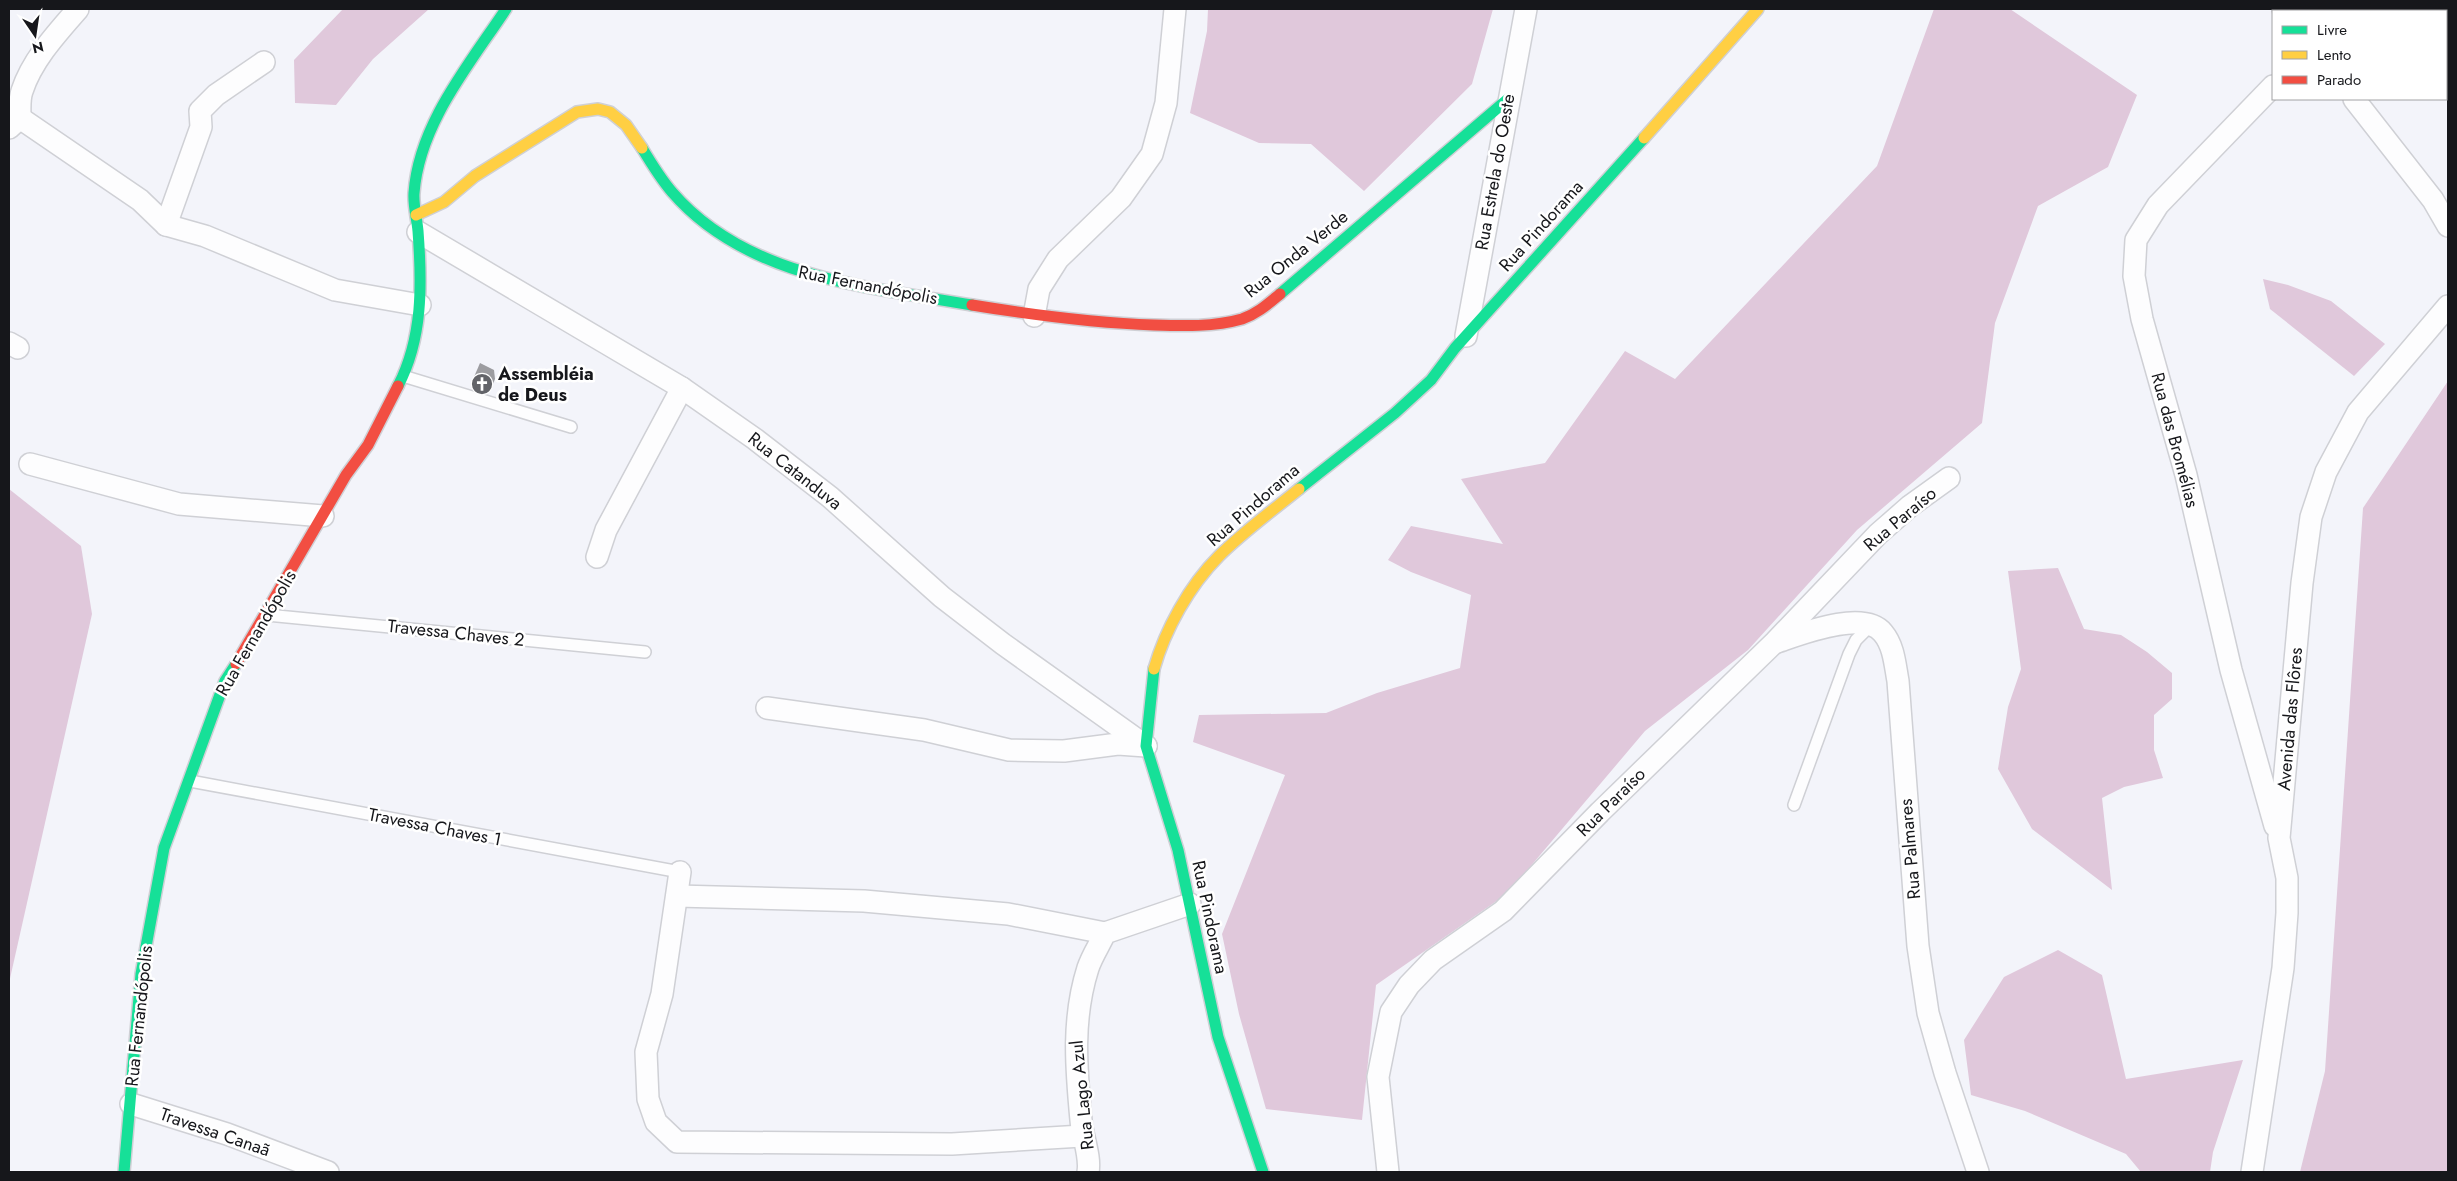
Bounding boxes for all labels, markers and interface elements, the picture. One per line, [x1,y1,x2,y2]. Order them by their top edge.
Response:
north arrow [10,10,60,60]
legend [2272,10,2447,100]
text: Livre [2317,19,2347,41]
text: N [30,37,46,59]
text: Lento [2317,44,2351,66]
text: Parado [2317,69,2361,91]
street label: Rua Estrela do Oeste [1468,92,1522,252]
street label: Rua Pindorama [1493,174,1589,278]
street label: Rua Onda Verde [1238,204,1354,304]
street label: Rua Fernandópolis [796,259,940,311]
place label: Assembléia de Deus [497,361,594,408]
street label: Rua das Bromélias [2144,370,2206,510]
church icon: Assembléia de Deus [470,372,494,396]
street label: Rua Catanduva [742,426,848,516]
street label: Rua Pindorama [1201,457,1305,553]
street label: Rua Paraíso [1858,481,1942,557]
street label: Rua Fernandópolis [209,565,303,701]
street label: Travessa Chaves 2 [386,613,526,653]
street label: Avenida das Flôres [2271,646,2309,792]
street label: Rua Paraíso [1571,762,1651,842]
street label: Rua Palmares [1893,798,1927,900]
street label: Travessa Chaves 1 [366,801,504,853]
street label: Rua Pindorama [1185,858,1235,976]
street label: Rua Fernandópolis [119,944,159,1088]
street label: Rua Lago Azul [1063,1039,1101,1151]
street label: Travessa Canaã [156,1101,274,1163]

